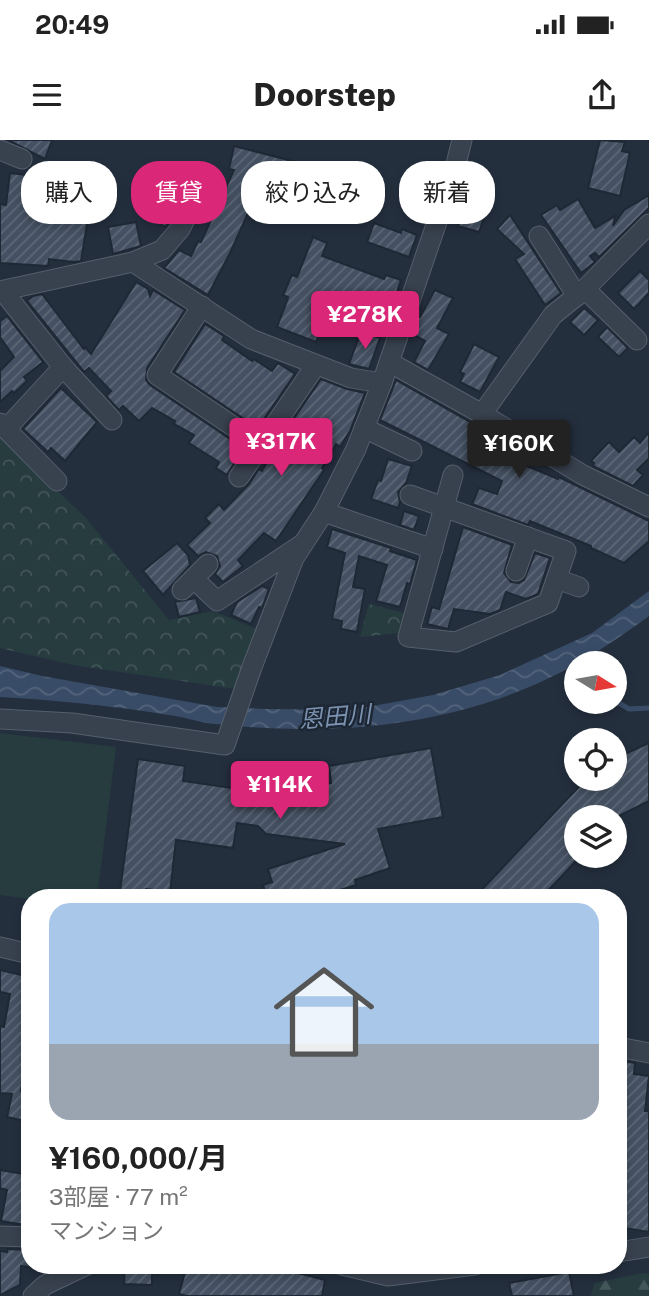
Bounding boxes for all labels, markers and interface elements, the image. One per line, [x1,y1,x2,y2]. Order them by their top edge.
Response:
text: 20:49 [35,9,109,40]
icon: menu [28,76,66,114]
text: Doorstep [253,76,396,113]
icon: share [583,76,621,114]
chip: 購入 [21,161,117,224]
chip: 賃貸 [131,161,227,224]
chip: 絞り込み [241,161,385,224]
chip: 新着 [399,161,495,224]
pin: ¥278K [316,292,414,351]
text: ¥278K [327,300,403,327]
pin: ¥317K [232,418,330,478]
pin: ¥160K [470,420,568,480]
text: ¥317K [245,427,317,454]
text: ¥160K [483,429,555,456]
north arrow [564,651,626,714]
map controls [564,651,627,868]
water label: 恩田川 [298,699,375,733]
button: locate [564,728,627,791]
pin: ¥114K [231,762,329,821]
text: ¥114K [247,770,313,797]
button: layers [564,805,627,868]
icon: home [261,949,387,1075]
text: ¥160,000/月 [49,1140,228,1176]
text: 3部屋 · 77 m² [49,1183,188,1210]
text: マンション [49,1217,164,1244]

